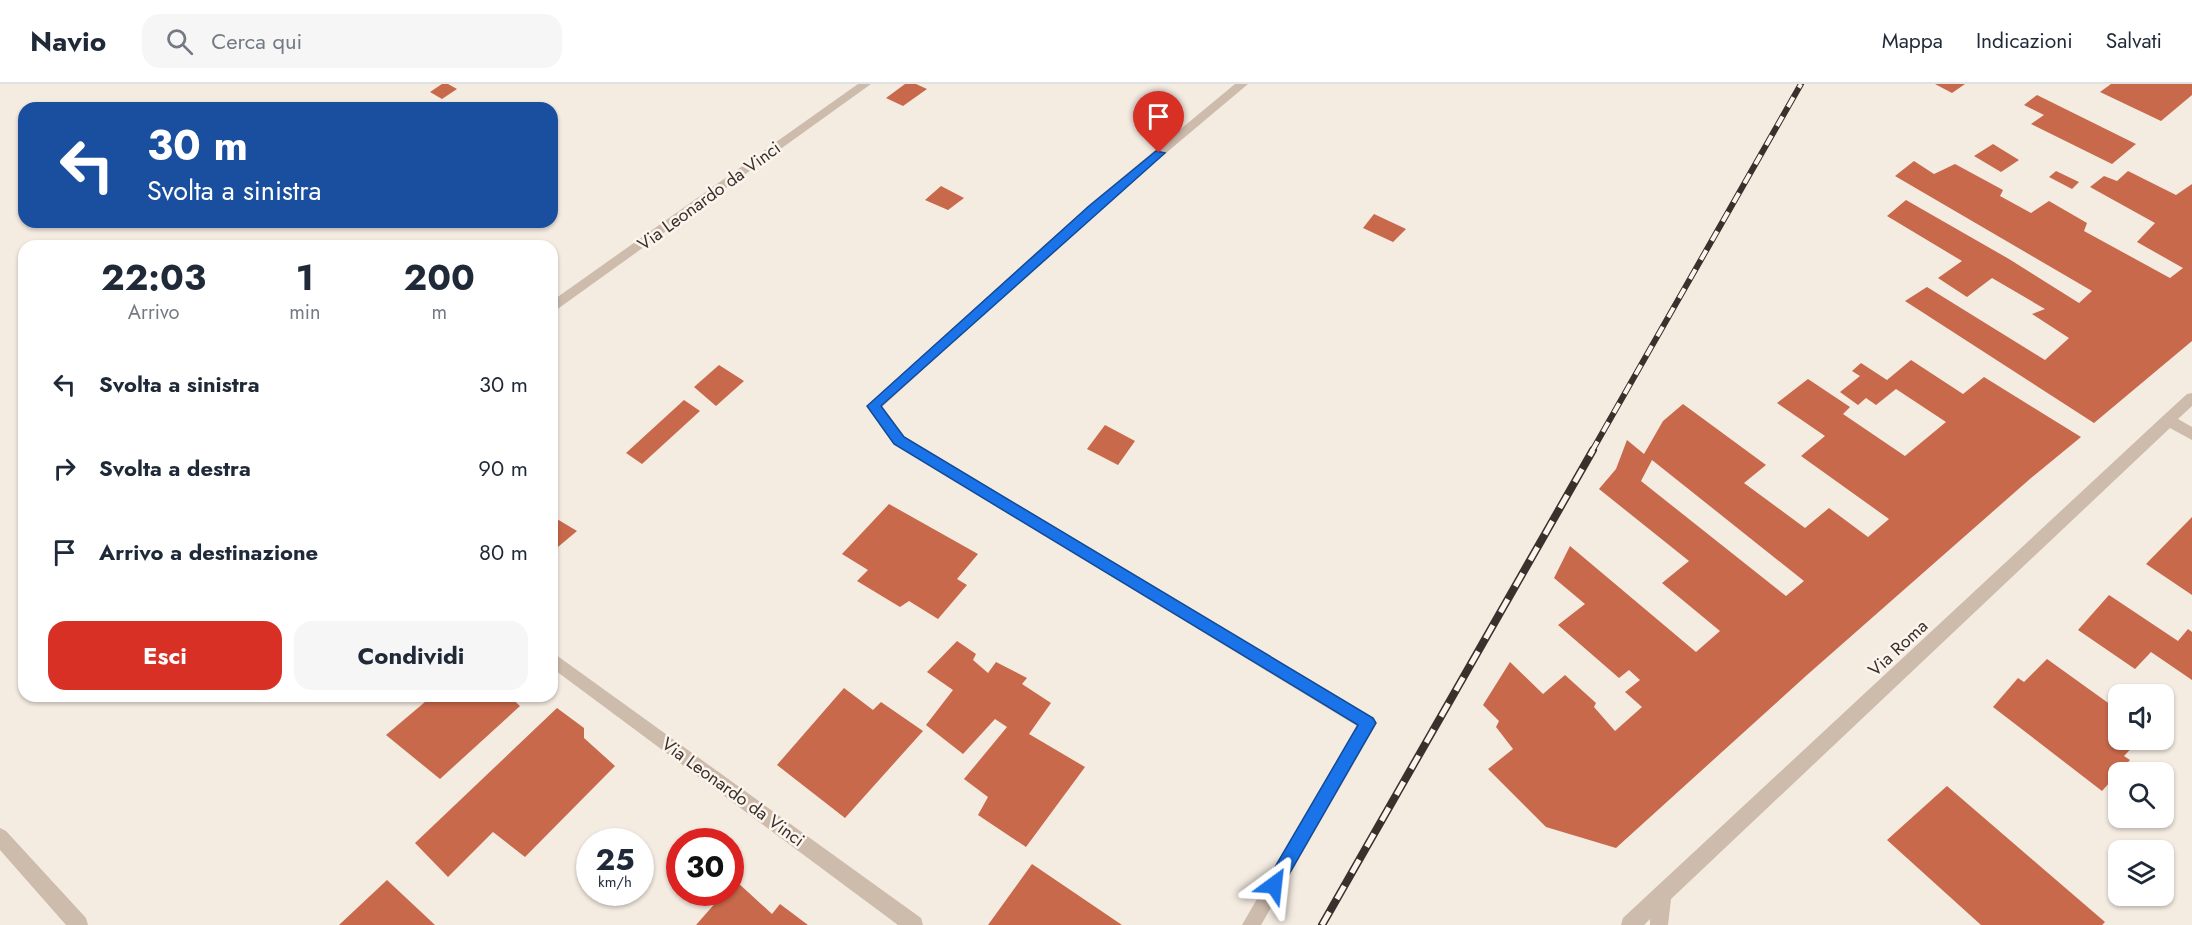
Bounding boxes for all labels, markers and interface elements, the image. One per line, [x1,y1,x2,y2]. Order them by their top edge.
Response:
search box [142,14,562,68]
text: Navio [30,21,106,62]
icon: search [163,25,196,58]
text: Cerca qui [211,25,302,57]
text: Mappa [1882,26,1943,56]
text: Indicazioni [1976,26,2073,56]
text: Salvati [2106,26,2162,56]
pin [1133,91,1184,153]
icon: arrive [1142,100,1175,133]
text: 30 m [147,115,248,176]
icon: left [48,126,126,204]
street label: Via Leonardo da Vinci [632,135,786,257]
text: Svolta a sinistra [147,171,322,210]
text: 22:03 [101,251,206,303]
text: 1 [296,251,314,303]
text: 200 [404,251,475,303]
text: Arrivo [128,298,179,327]
text: min [289,298,321,327]
text: m [431,298,447,327]
icon: left [48,368,81,401]
text: Svolta a sinistra [99,368,260,400]
text: 30 m [479,368,528,400]
icon: right [48,452,81,485]
text: Svolta a destra [99,452,251,484]
text: 90 m [478,452,528,484]
icon: arrive [48,536,81,569]
text: Arrivo a destinazione [99,536,318,568]
text: 80 m [479,536,528,568]
street label: Via Roma [1862,614,1934,682]
button: Esci [48,621,282,690]
button: Condividi [294,621,528,690]
map controls [2108,684,2174,906]
button: sound [2108,684,2174,750]
street label: Via Leonardo da Vinci [656,731,810,853]
button: search [2108,762,2174,828]
speed limit sign: 30 [666,828,744,906]
text: 25 [595,838,635,881]
button: layers [2108,840,2174,906]
position arrow [1242,853,1306,917]
text: km/h [598,871,632,893]

